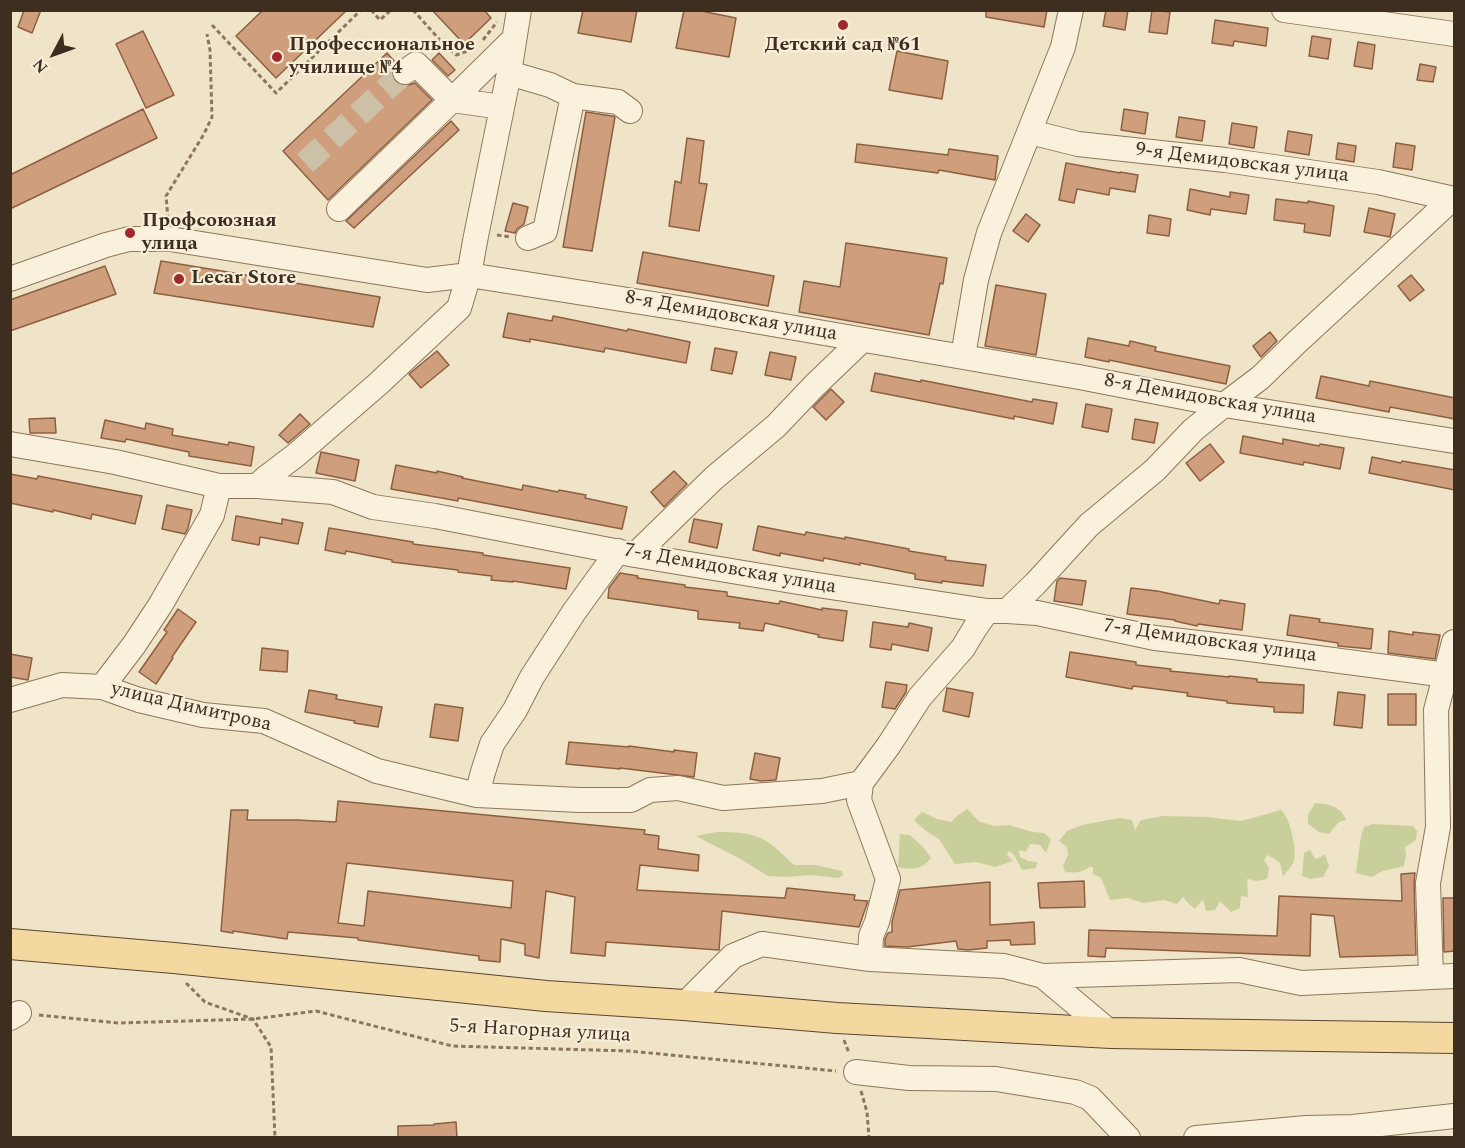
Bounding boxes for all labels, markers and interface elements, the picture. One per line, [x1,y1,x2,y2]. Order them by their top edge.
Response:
marker: Детский сад №61 [836,18,850,32]
north arrow [24,24,84,84]
place label: Профессиональное училище №4 [289,34,475,81]
place label: Детский сад №61 [765,34,921,58]
marker: Профессиональное училище №4 [270,50,284,64]
text: N [27,53,54,79]
street label: 9-я Демидовская улица [1134,139,1350,189]
place label: Профсоюзная улица [142,210,277,257]
marker: Профсоюзная улица [123,226,137,240]
place label: Lecar Store [191,267,296,291]
marker: Lecar Store [172,272,186,286]
street label: 8-я Демидовская улица [623,287,839,347]
street label: 8-я Демидовская улица [1102,370,1318,430]
street label: 7-я Демидовская улица [622,540,838,600]
street label: 7-я Демидовская улица [1102,615,1318,669]
street label: улица Димитрова [108,678,274,738]
street label: 5-я Нагорная улица [449,1015,631,1049]

